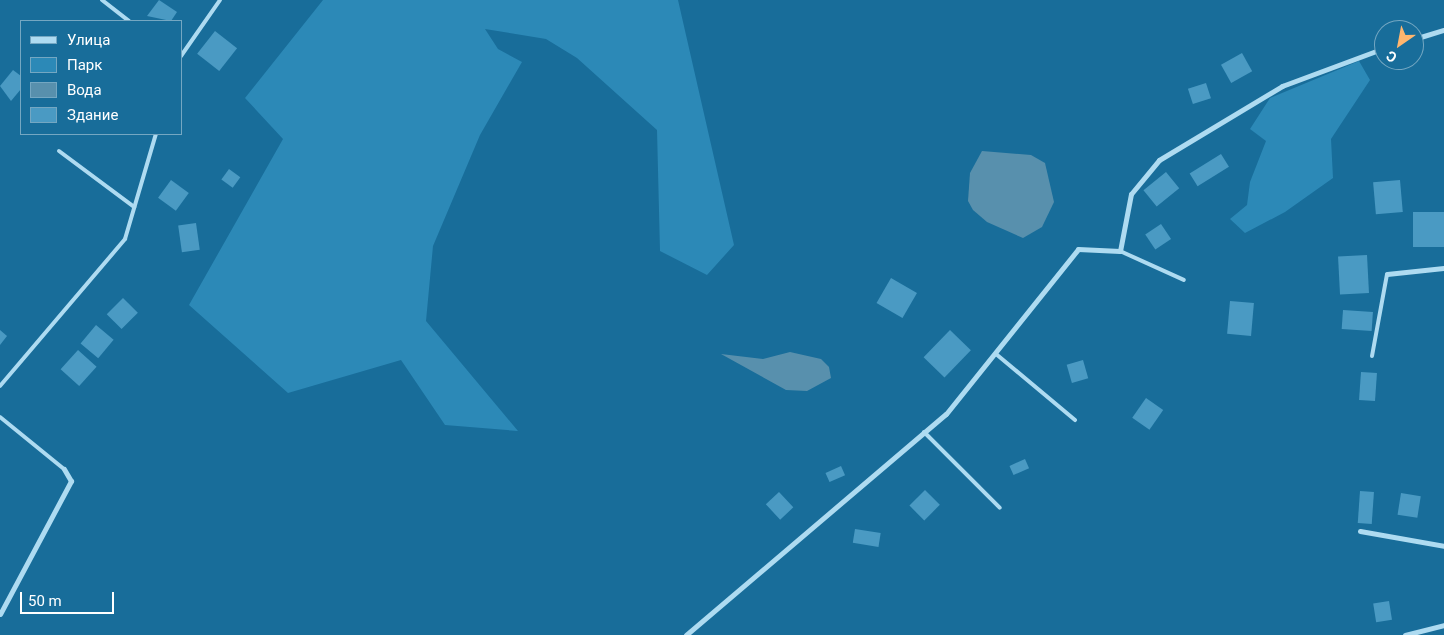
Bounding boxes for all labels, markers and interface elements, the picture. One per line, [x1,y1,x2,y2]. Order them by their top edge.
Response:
legend [20,20,182,135]
north arrow [1374,20,1424,70]
text: Улица [67,31,110,49]
text: С [1383,48,1400,66]
text: Парк [67,56,102,74]
text: Вода [67,81,102,99]
text: Здание [67,106,118,124]
scale bar [22,582,116,614]
text: 50 m [28,592,62,610]

